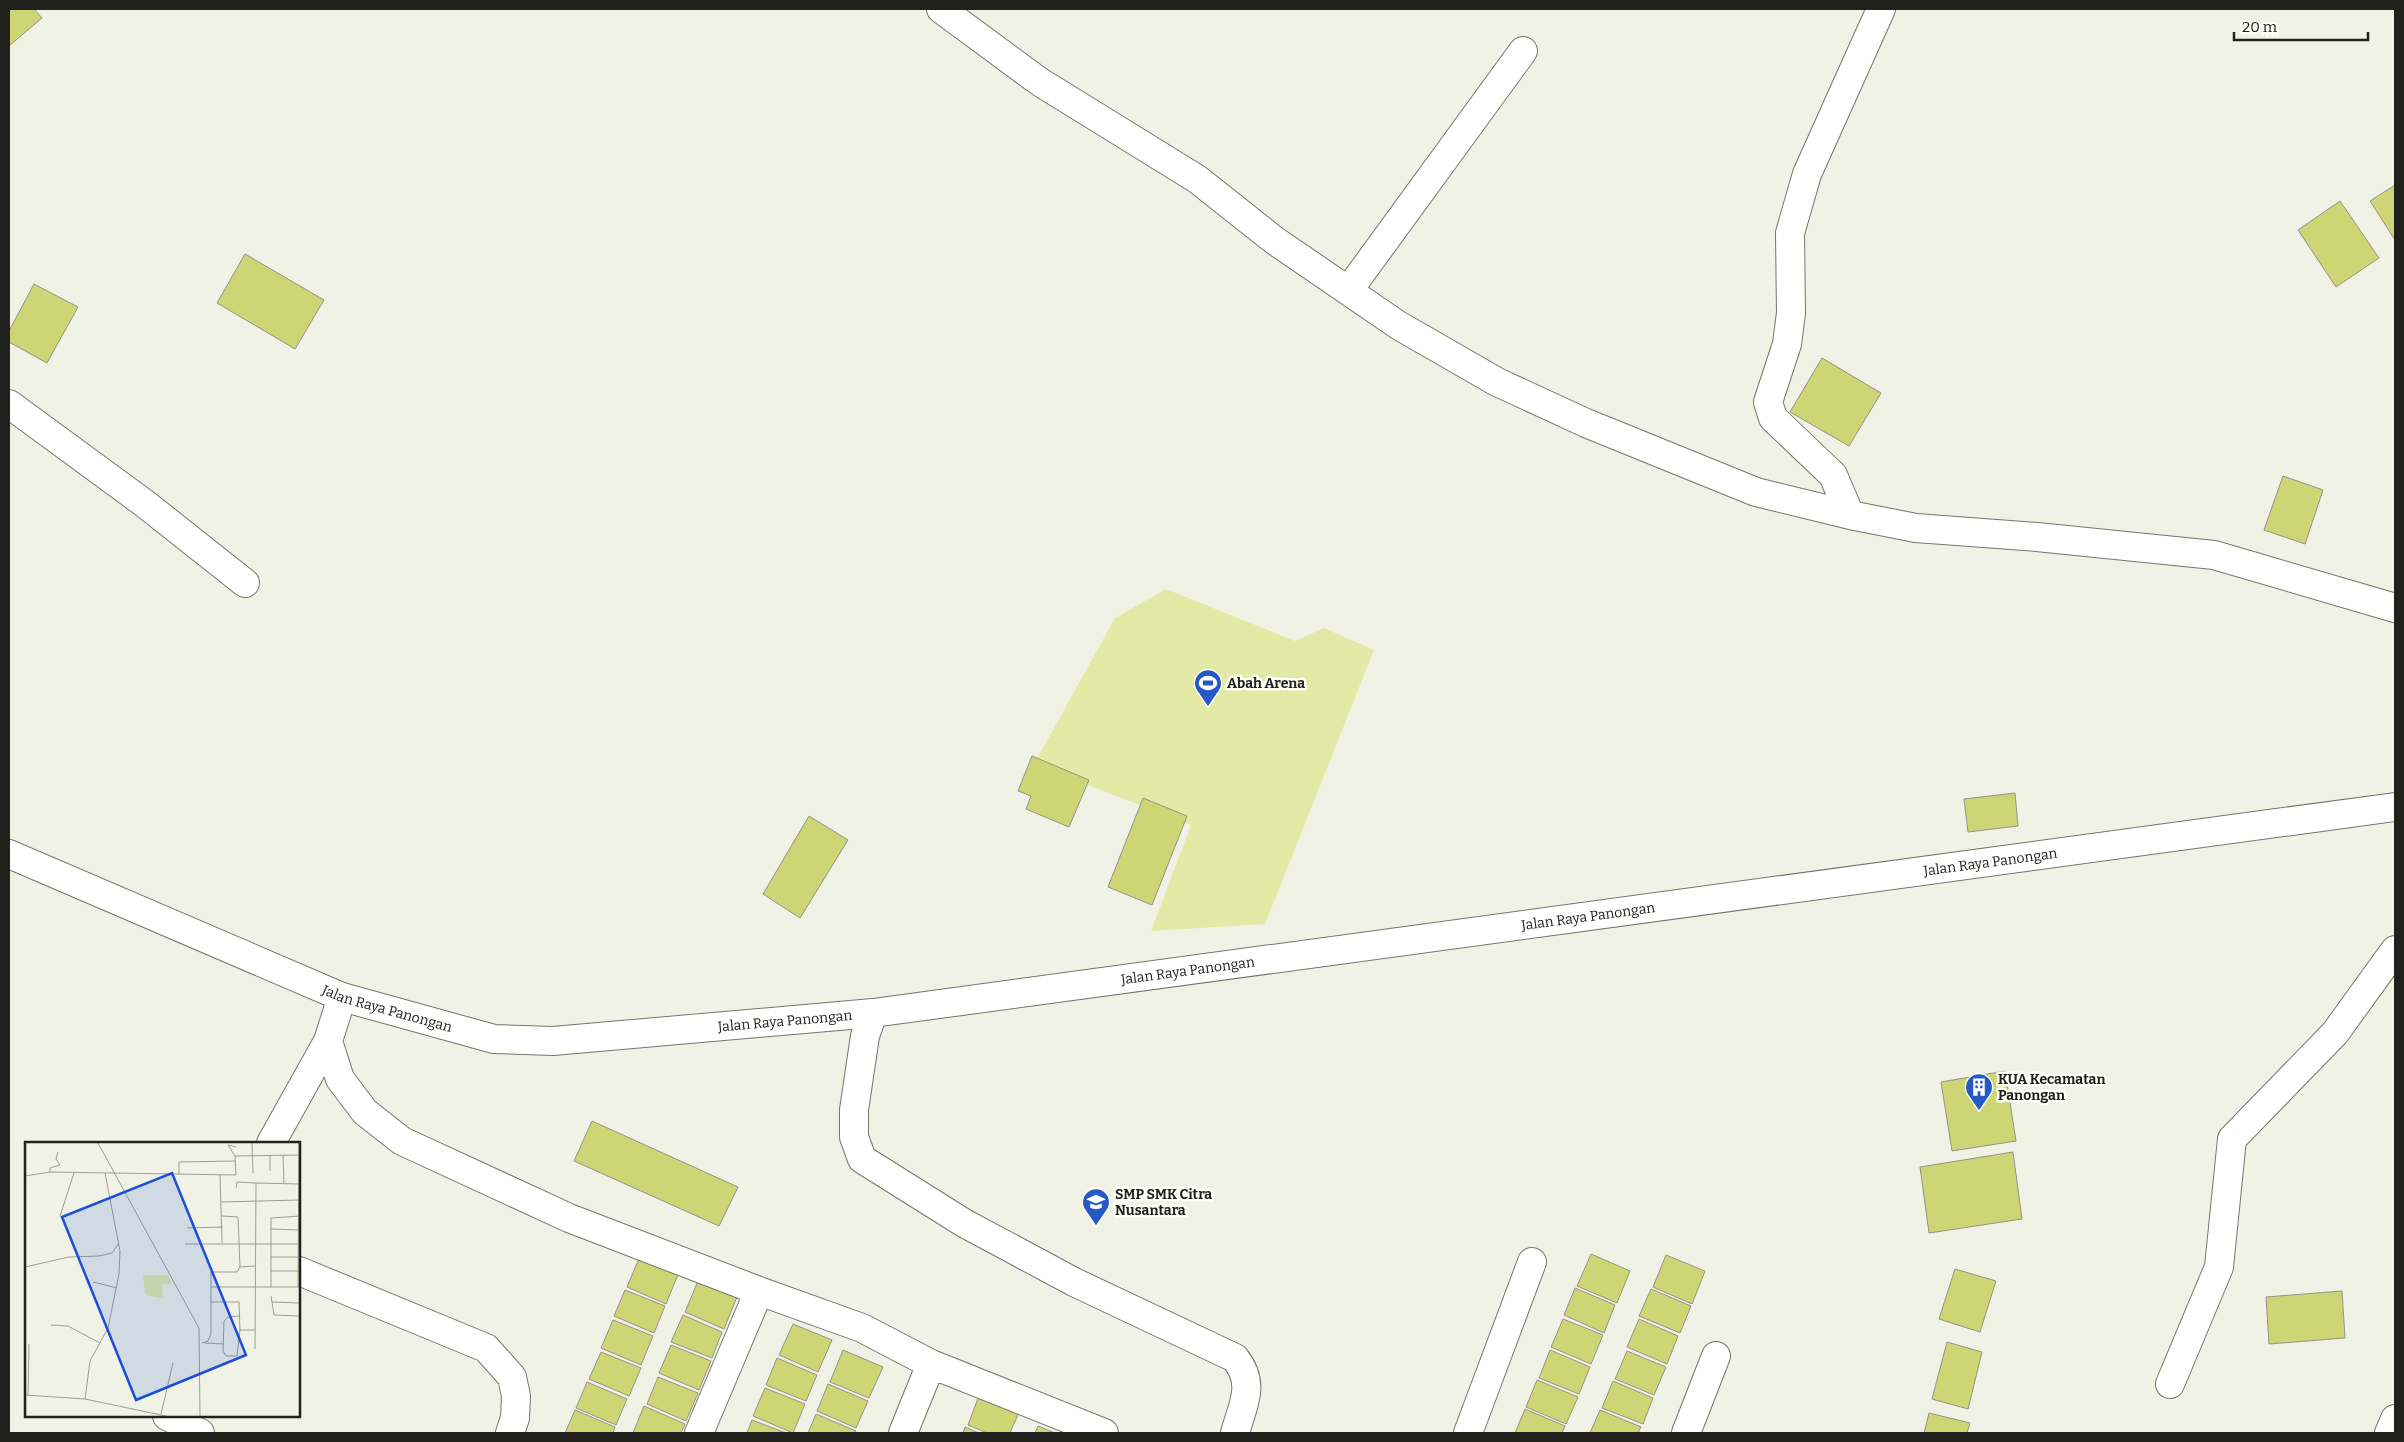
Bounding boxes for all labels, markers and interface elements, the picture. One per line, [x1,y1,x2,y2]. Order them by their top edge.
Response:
scale bar [2234,10,2368,42]
text: 20 m [2242,18,2278,36]
sports icon: Abah Arena [1193,668,1223,707]
place label: Abah Arena [1227,675,1305,692]
street label: Jalan Raya Panongan [1922,844,2059,879]
street label: Jalan Raya Panongan [1519,899,1656,934]
street label: Jalan Raya Panongan [1119,953,1256,988]
street label: Jalan Raya Panongan [319,981,454,1036]
street label: Jalan Raya Panongan [716,1006,853,1035]
place label: KUA Kecamatan Panongan [1998,1071,2105,1104]
building icon: KUA Kecamatan Panongan [1964,1072,1994,1111]
inset map [25,1142,300,1417]
place label: SMP SMK Citra Nusantara [1115,1186,1212,1219]
school or university icon: SMP SMK Citra Nusantara [1081,1187,1111,1226]

